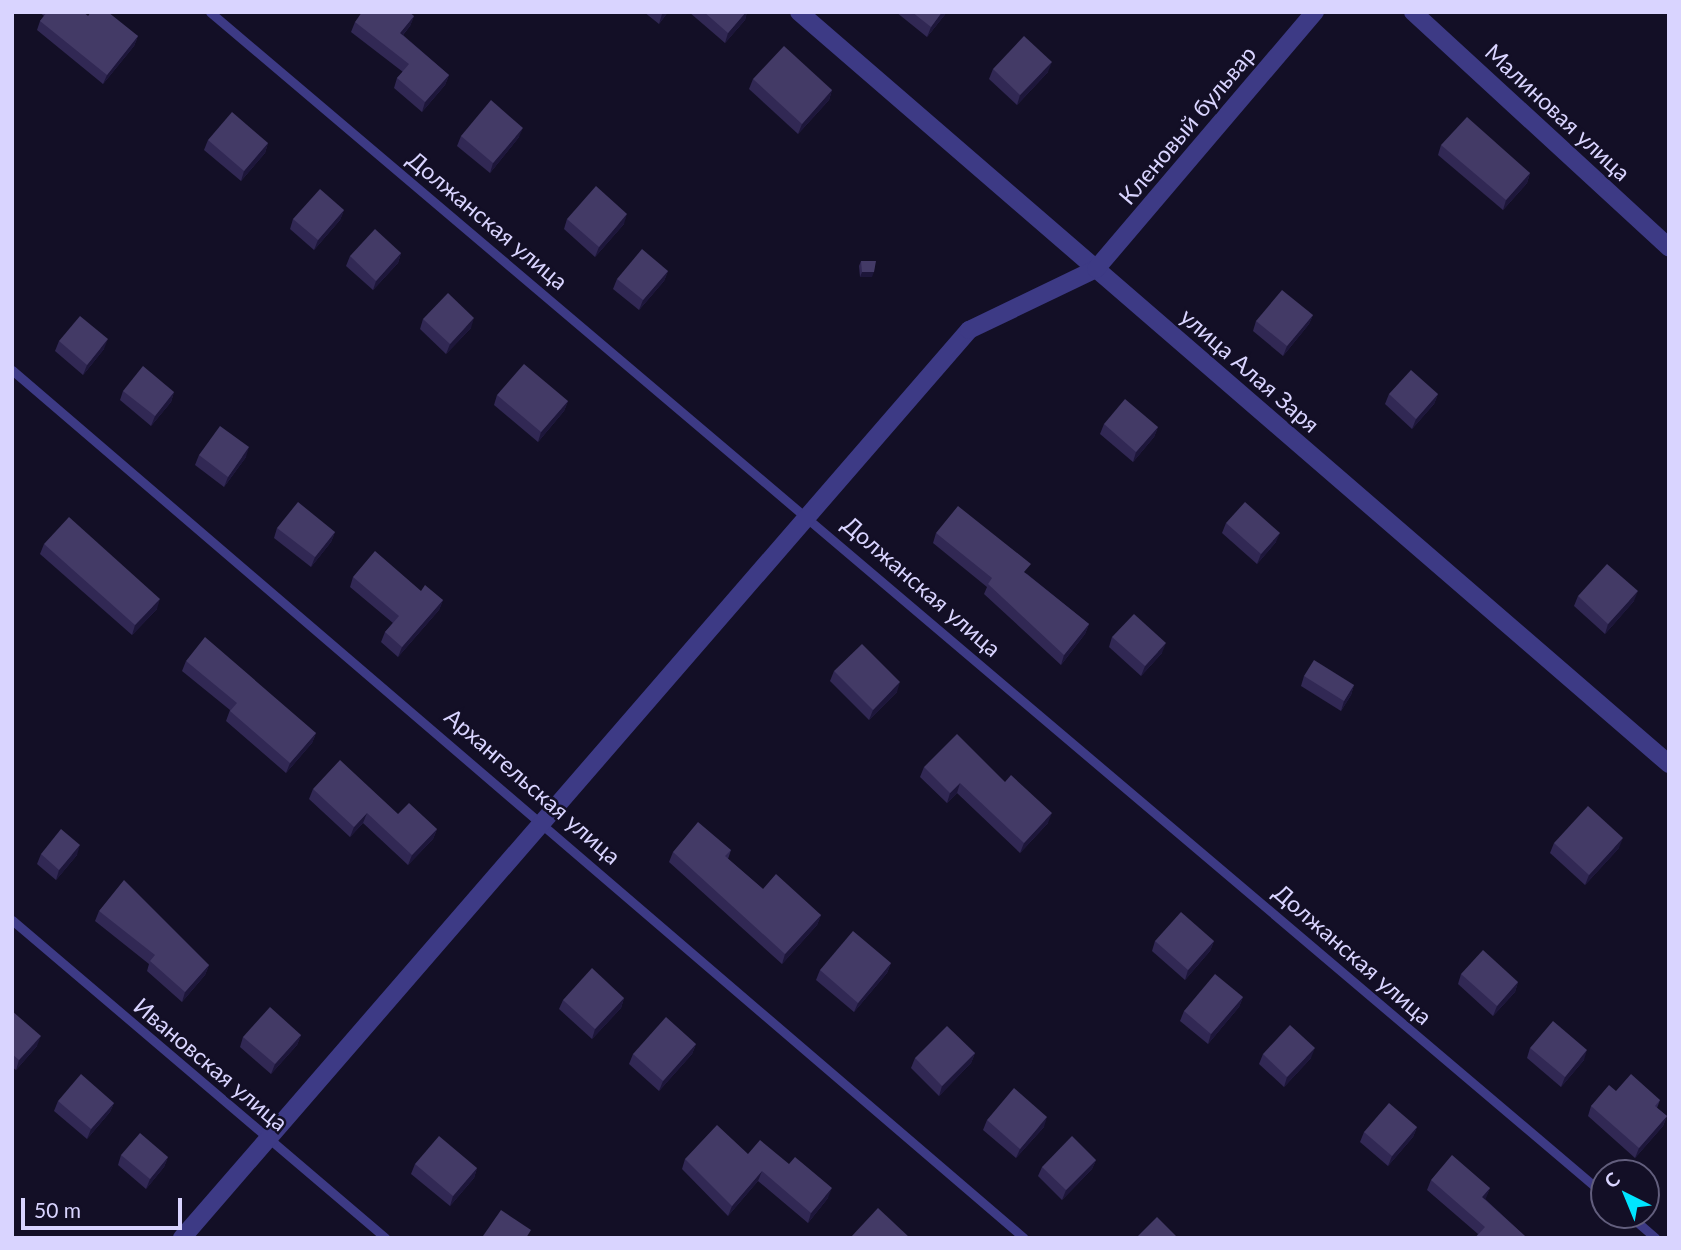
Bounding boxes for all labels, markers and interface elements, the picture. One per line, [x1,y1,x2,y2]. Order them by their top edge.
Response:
street label: Малиновая улица [1480,38,1636,186]
street label: Кленовый бульвар [1113,40,1261,210]
street label: Должанская улица [402,145,574,295]
street label: улица Алая Заря [1175,302,1325,438]
street label: Должанская улица [837,510,1007,662]
street label: Архангельская улица [440,702,626,870]
street label: Должанская улица [1268,878,1438,1030]
street label: Ивановская улица [129,992,293,1136]
north arrow [1590,1159,1660,1229]
text: С [1599,1167,1624,1192]
scale bar [24,1184,186,1228]
text: 50 m [34,1197,81,1222]

